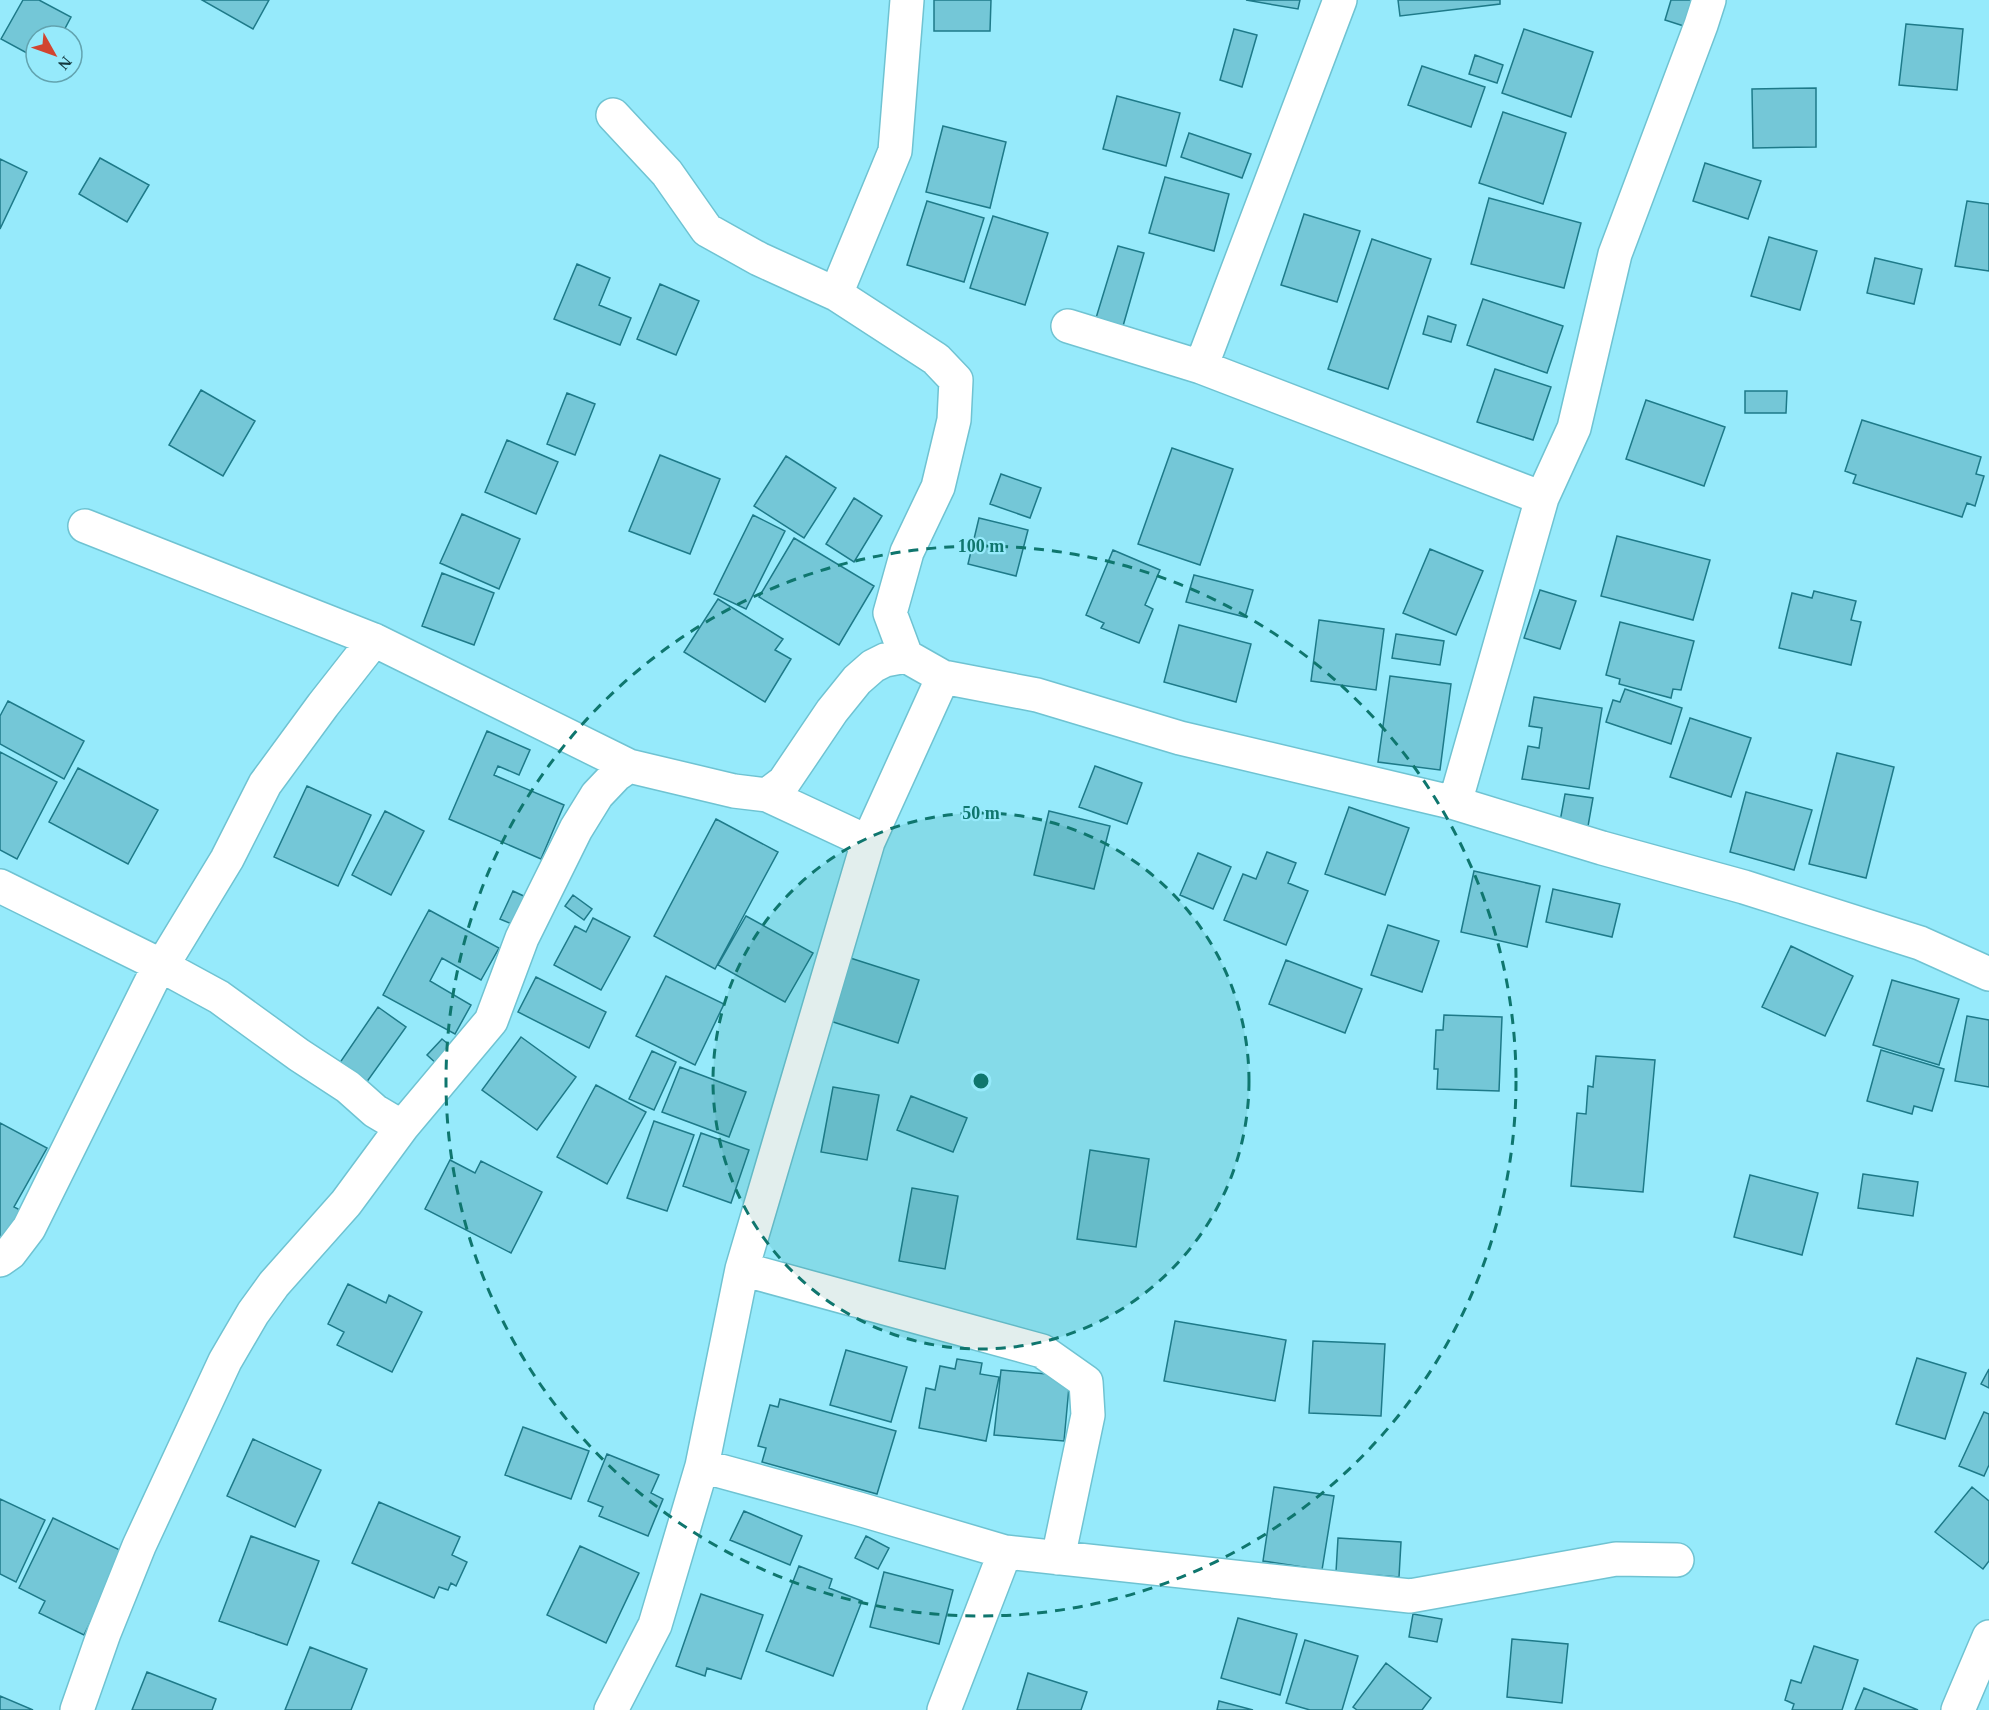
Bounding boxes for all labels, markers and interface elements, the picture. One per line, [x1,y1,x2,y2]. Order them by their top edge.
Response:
north arrow [24,24,84,84]
text: N [55,53,75,74]
text: 100 m [958,536,1004,556]
text: 50 m [962,803,1000,823]
centre of rings [971,1071,991,1091]

